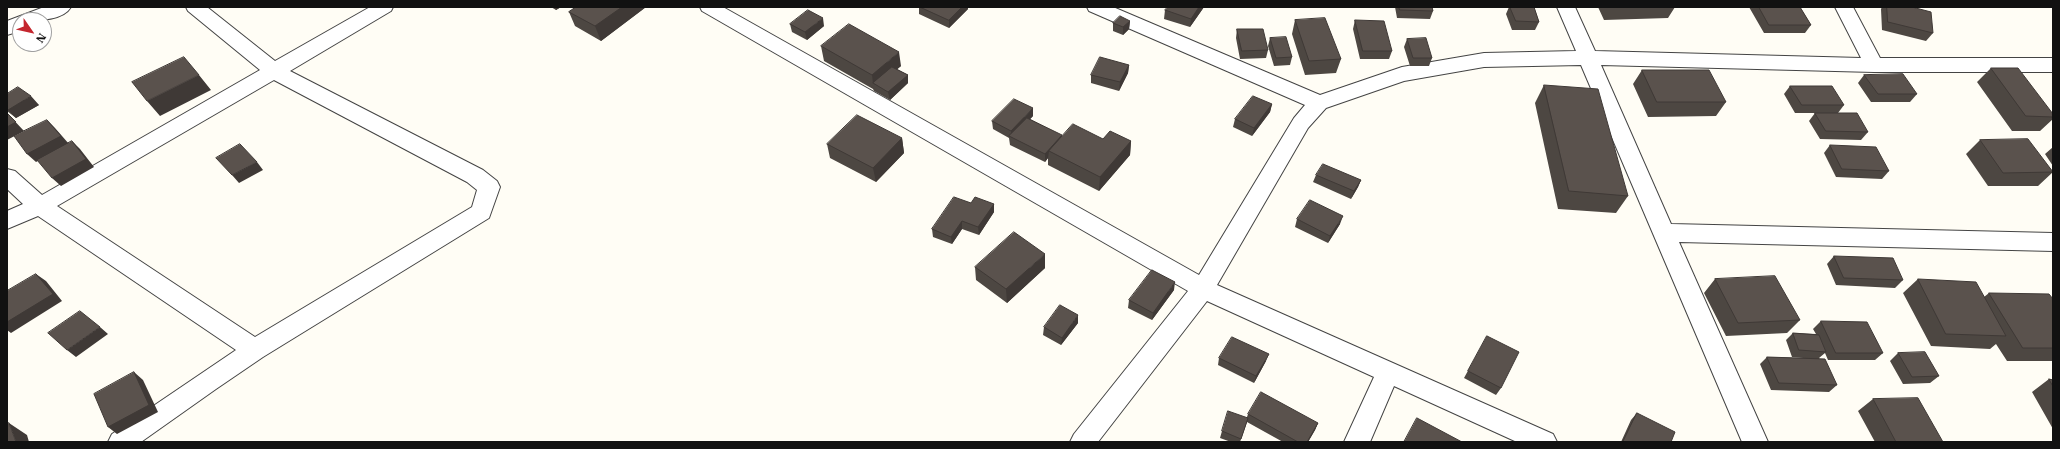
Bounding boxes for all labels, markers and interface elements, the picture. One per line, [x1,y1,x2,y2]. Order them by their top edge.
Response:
north arrow [12,12,52,52]
text: N [33,31,49,46]

